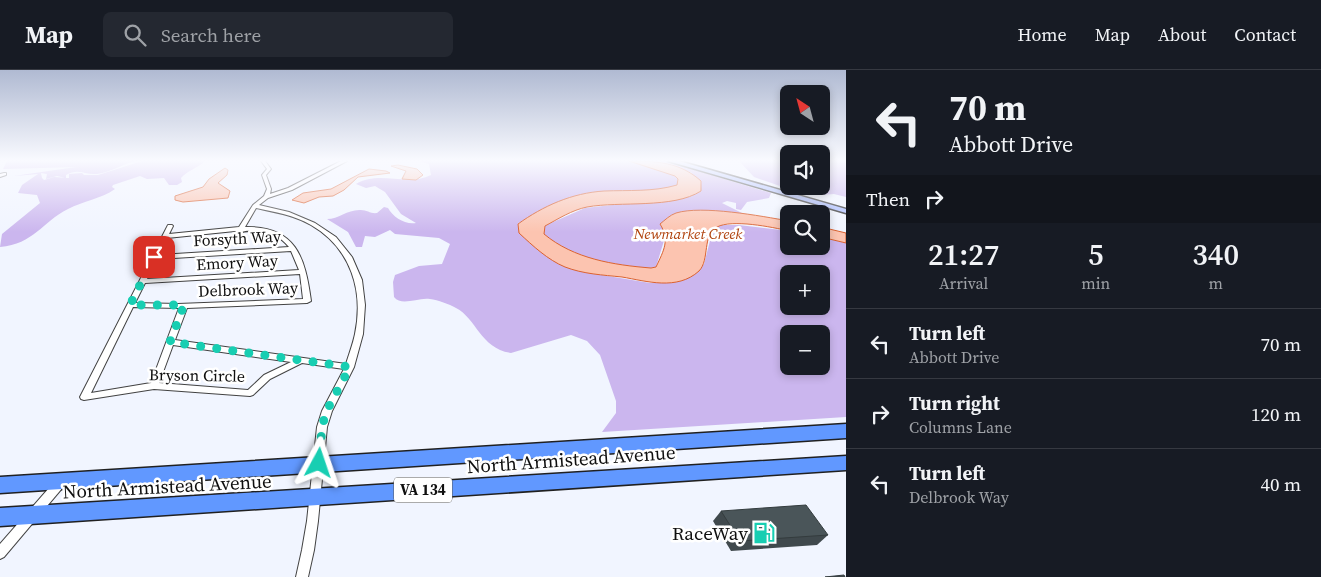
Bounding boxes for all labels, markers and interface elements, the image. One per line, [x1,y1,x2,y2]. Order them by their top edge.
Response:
search box [103,12,453,57]
text: Map [25,18,73,51]
icon: search [121,21,149,49]
text: Search here [161,22,261,48]
text: Home [1018,22,1067,47]
text: Map [1095,22,1130,47]
text: About [1158,22,1206,47]
text: Contact [1234,22,1296,47]
text: 70 m [949,84,1026,132]
north arrow [780,85,830,135]
map controls [780,85,830,375]
icon: left [866,90,931,155]
text: Abbott Drive [949,129,1073,159]
button: sound [780,145,830,195]
icon: right [920,185,948,213]
text: Then [866,186,910,212]
button: search [780,205,830,255]
water label: Newmarket Creek [633,223,743,244]
street label: Forsyth Way [193,225,282,251]
text: 21:27 [928,234,999,275]
text: 5 [1088,234,1104,275]
text: 340 [1192,234,1239,275]
pin [133,236,175,278]
icon: arrive [140,243,168,271]
street label: Emory Way [196,249,279,275]
button: + [780,265,830,315]
text: Arrival [939,272,988,294]
text: min [1081,272,1110,294]
text: m [1208,272,1223,294]
street label: Delbrook Way [198,276,299,302]
text: Turn left [909,320,985,346]
button: − [780,325,830,375]
icon: left [866,330,894,358]
text: 70 m [1260,331,1301,357]
text: Abbott Drive [909,346,999,368]
street label: Bryson Circle [149,363,245,387]
text: Turn right [909,390,1000,416]
icon: right [866,400,894,428]
text: 120 m [1251,401,1301,427]
text: Columns Lane [909,416,1012,438]
position arrow [292,436,344,488]
street label: North Armistead Avenue [466,439,676,479]
text: Turn left [909,460,985,486]
street label: North Armistead Avenue [62,468,272,504]
icon: left [866,470,894,498]
text: 40 m [1260,471,1301,497]
road number: VA 134 [394,478,452,502]
text: Delbrook Way [909,486,1009,508]
place label: RaceWay [672,520,748,546]
fuel station icon: RaceWay [751,520,777,546]

